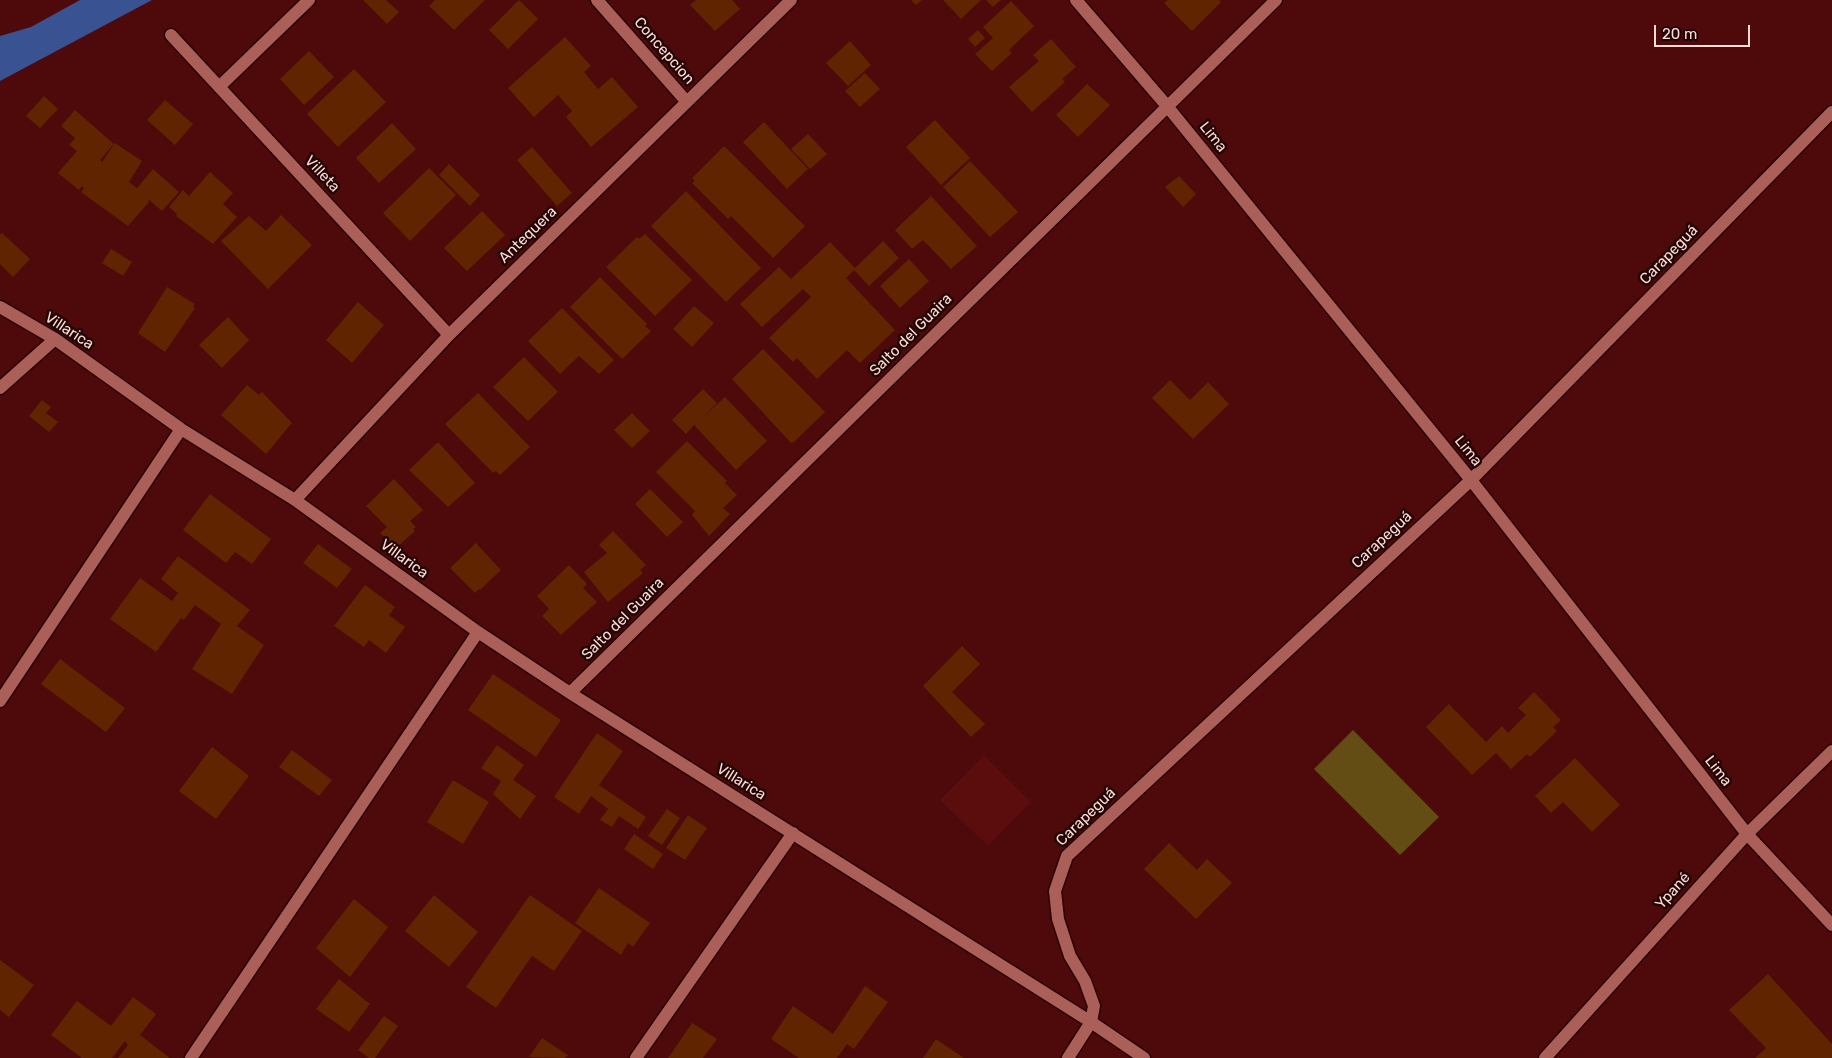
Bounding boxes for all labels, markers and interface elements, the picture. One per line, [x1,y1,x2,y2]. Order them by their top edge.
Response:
street label: Concepcion [630,14,698,88]
scale bar [1657,15,1753,47]
text: 20 m [1662,25,1697,43]
street label: Lima [1195,118,1231,156]
street label: Villeta [301,152,343,196]
street label: Antequera [495,203,561,267]
street label: Carapeguá [1636,222,1702,288]
street label: Salto del Guaira [866,290,956,380]
street label: Villarica [41,309,97,353]
street label: Lima [1450,432,1486,470]
street label: Carapeguá [1348,508,1416,572]
street label: Villarica [377,536,431,582]
street label: Salto del Guaira [578,574,668,664]
street label: Lima [1701,752,1735,790]
street label: Villarica [713,760,769,804]
street label: Carapeguá [1053,784,1119,850]
street label: Ypané [1652,869,1694,913]

